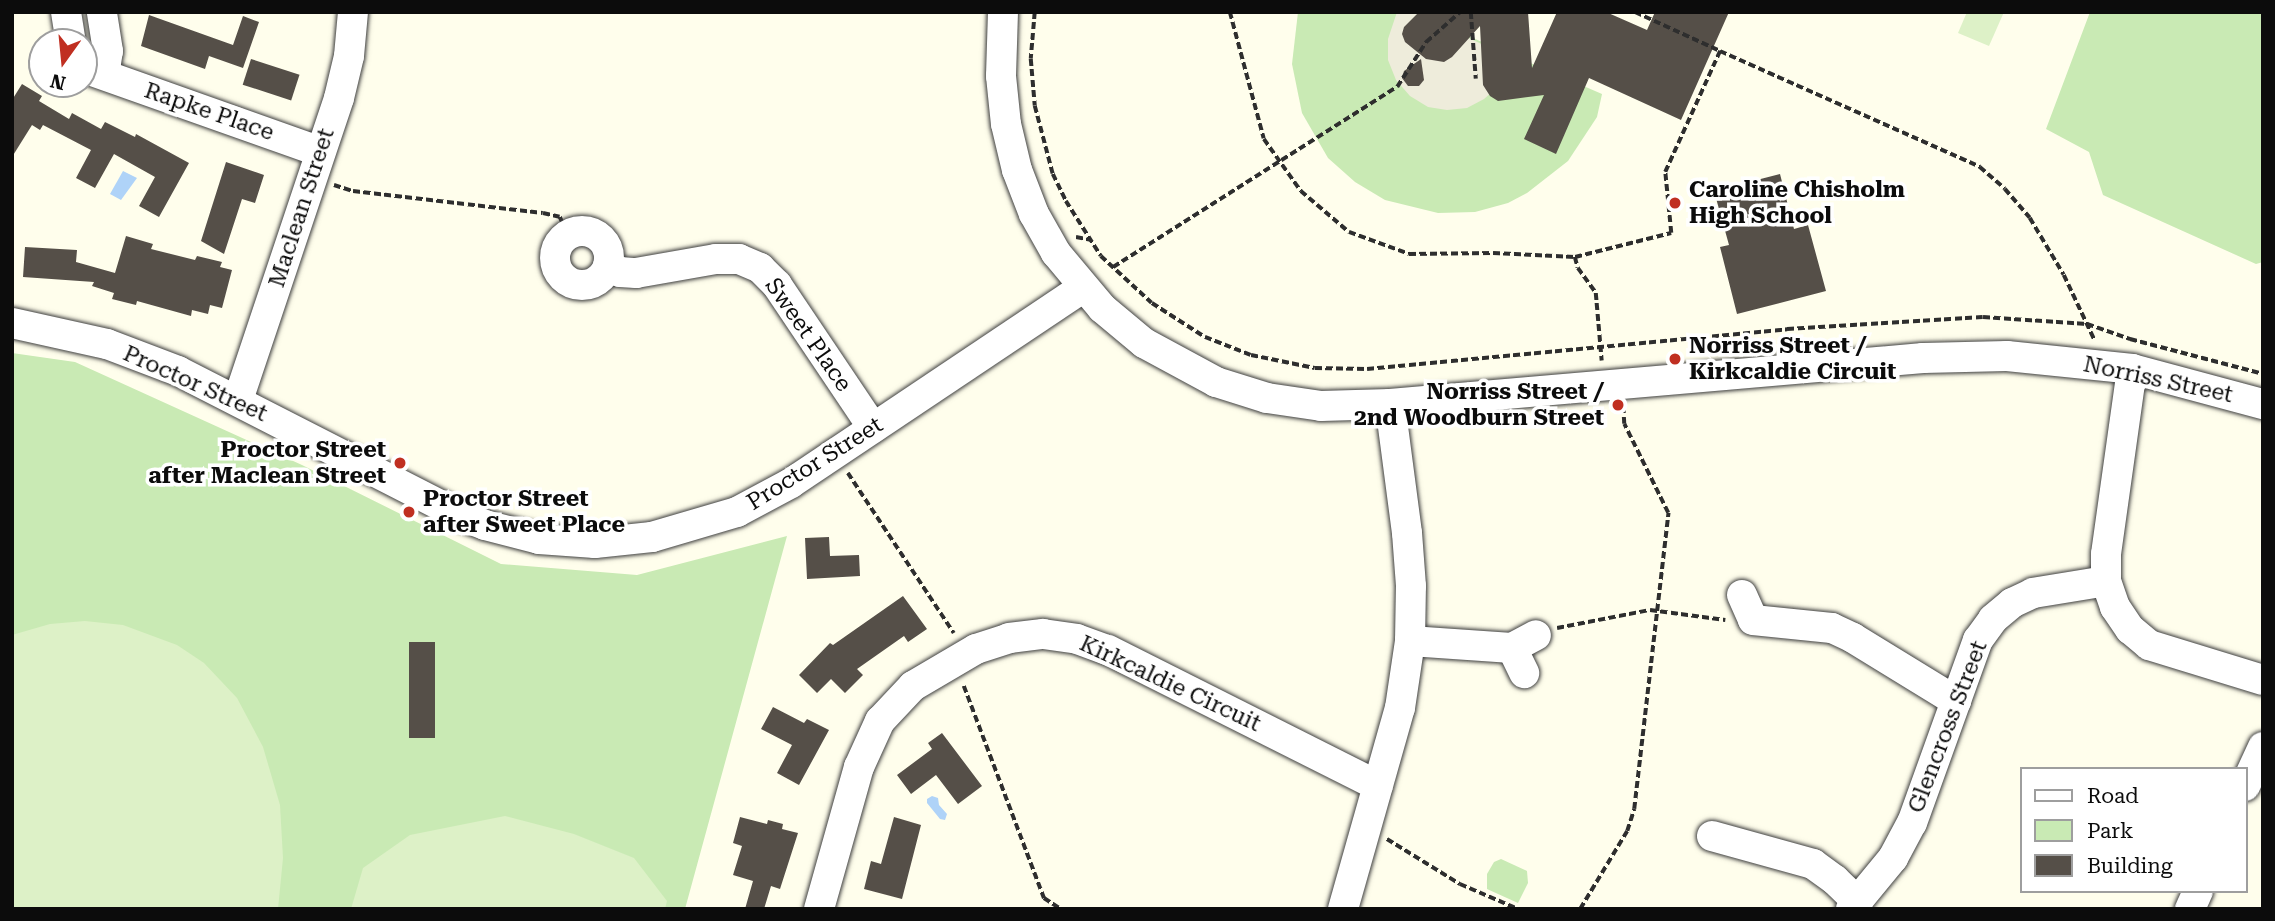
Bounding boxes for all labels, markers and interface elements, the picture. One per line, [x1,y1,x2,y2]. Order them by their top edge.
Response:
north arrow [28,28,98,98]
text: N [48,69,68,95]
street label: Rapke Place [141,77,277,147]
street label: Maclean Street [263,125,341,291]
place label: Caroline Chisholm High School [1689,176,1905,230]
marker: Caroline Chisholm High School [1667,195,1683,211]
street label: Sweet Place [759,273,857,397]
place label: Norriss Street / Kirkcaldie Circuit [1689,332,1896,386]
street label: Proctor Street [119,340,271,428]
marker: Norriss Street / Kirkcaldie Circuit [1667,351,1683,367]
street label: Norriss Street [2081,351,2235,409]
place label: Norriss Street / 2nd Woodburn Street [1354,378,1604,432]
marker: Norriss Street / 2nd Woodburn Street [1610,397,1626,413]
street label: Proctor Street [742,411,888,517]
place label: Proctor Street after Maclean Street [148,436,386,490]
marker: Proctor Street after Maclean Street [392,455,408,471]
place label: Proctor Street after Sweet Place [423,485,625,539]
marker: Proctor Street after Sweet Place [401,504,417,520]
street label: Kirkcaldie Circuit [1075,630,1265,738]
street label: Glencross Street [1902,637,1994,817]
legend [2020,767,2247,893]
text: Road [2087,784,2139,808]
text: Park [2087,819,2133,843]
text: Building [2087,854,2173,878]

